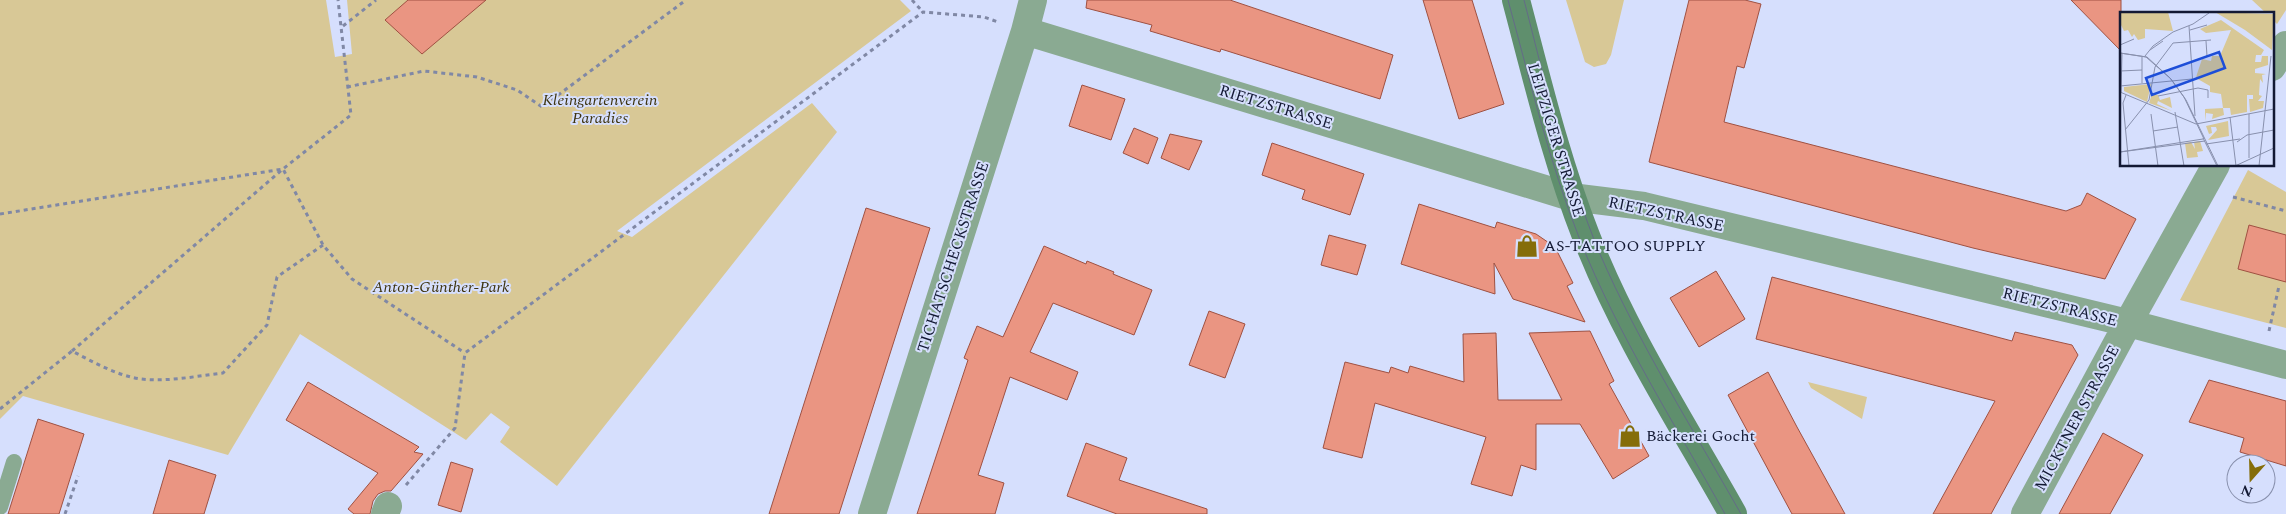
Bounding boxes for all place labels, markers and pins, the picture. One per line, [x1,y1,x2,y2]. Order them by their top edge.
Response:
shop icon: AS-TATTOO SUPPLY [1514,233,1540,259]
place label: AS-TATTOO SUPPLY [1544,234,1706,258]
shop icon: Bäckerei Gocht [1617,423,1643,449]
place label: Bäckerei Gocht [1646,424,1755,448]

